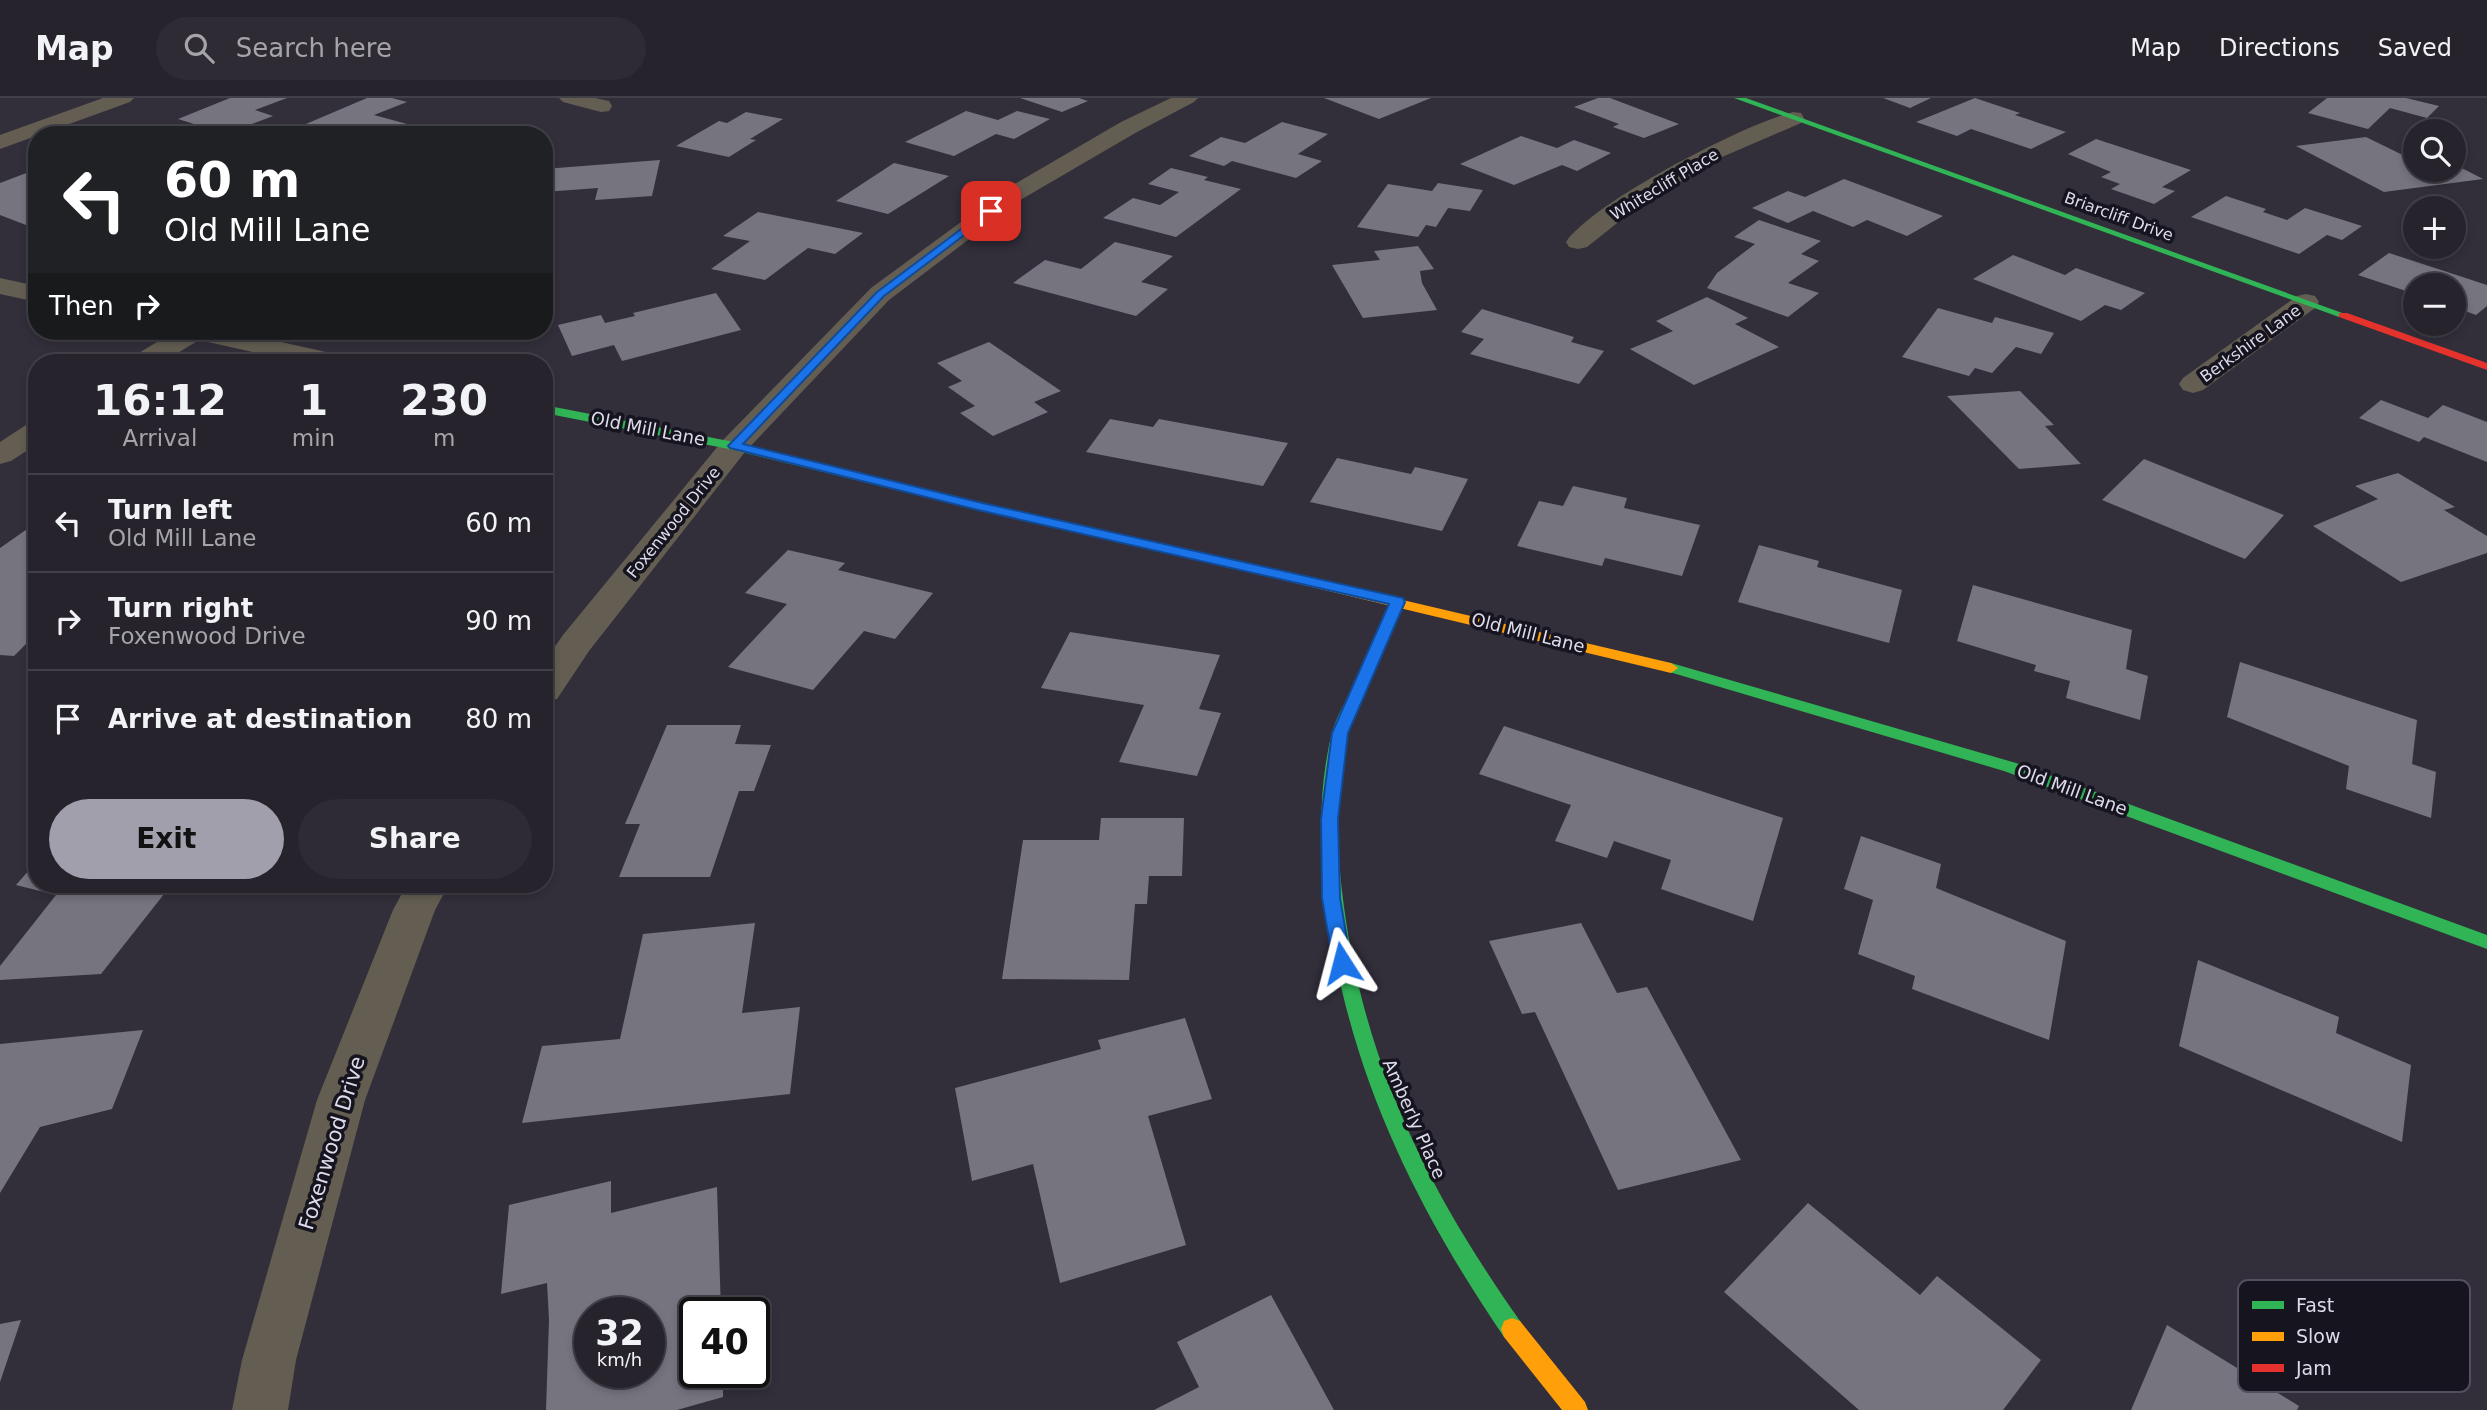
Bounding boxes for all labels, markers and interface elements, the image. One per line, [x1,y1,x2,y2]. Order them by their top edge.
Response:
search box [156,17,646,80]
text: Map [35,29,114,68]
icon: search [180,29,218,67]
text: Search here [236,33,392,63]
text: Map [2130,34,2181,62]
text: Directions [2219,34,2340,62]
text: Saved [2378,34,2452,62]
map controls [2403,119,2466,336]
button: search [2403,119,2466,182]
street label: Whitecliff Place [1607,145,1722,224]
text: 60 m [164,152,300,209]
icon: left [49,154,140,245]
pin [961,181,1021,241]
street label: Briarcliff Drive [2062,188,2176,245]
icon: arrive [972,192,1010,230]
button: + [2403,196,2466,259]
text: Old Mill Lane [164,211,370,249]
button: − [2403,273,2466,336]
icon: right [128,287,166,325]
text: Then [49,291,114,321]
street label: Berkshire Lane [2196,301,2304,386]
text: 16:12 [93,376,227,425]
text: 1 [299,376,328,425]
text: 230 [400,376,488,425]
street label: Old Mill Lane [589,407,707,450]
text: Arrival [123,425,197,451]
text: min [292,425,335,451]
text: m [433,425,455,451]
street label: Foxenwood Drive [623,463,724,582]
text: Turn left [108,495,232,525]
icon: left [49,504,87,542]
text: 60 m [465,508,532,538]
text: Old Mill Lane [108,525,256,551]
text: Turn right [108,593,253,623]
icon: right [49,602,87,640]
text: 90 m [465,606,532,636]
street label: Old Mill Lane [1469,608,1587,657]
text: Foxenwood Drive [108,623,306,649]
icon: arrive [49,700,87,738]
text: Arrive at destination [108,704,412,734]
text: 80 m [465,704,532,734]
street label: Old Mill Lane [2014,760,2130,819]
button: Exit [49,799,284,879]
button: Share [298,799,532,879]
position arrow [1305,926,1379,1000]
street label: Foxenwood Drive [294,1053,370,1233]
street label: Amberly Place [1379,1056,1450,1182]
legend [2238,1280,2470,1392]
text: Fast [2296,1294,2334,1316]
speed limit sign: 40 [679,1297,770,1388]
text: 32 [595,1313,644,1353]
text: Slow [2296,1325,2341,1347]
text: km/h [597,1349,642,1370]
text: Jam [2295,1357,2332,1379]

